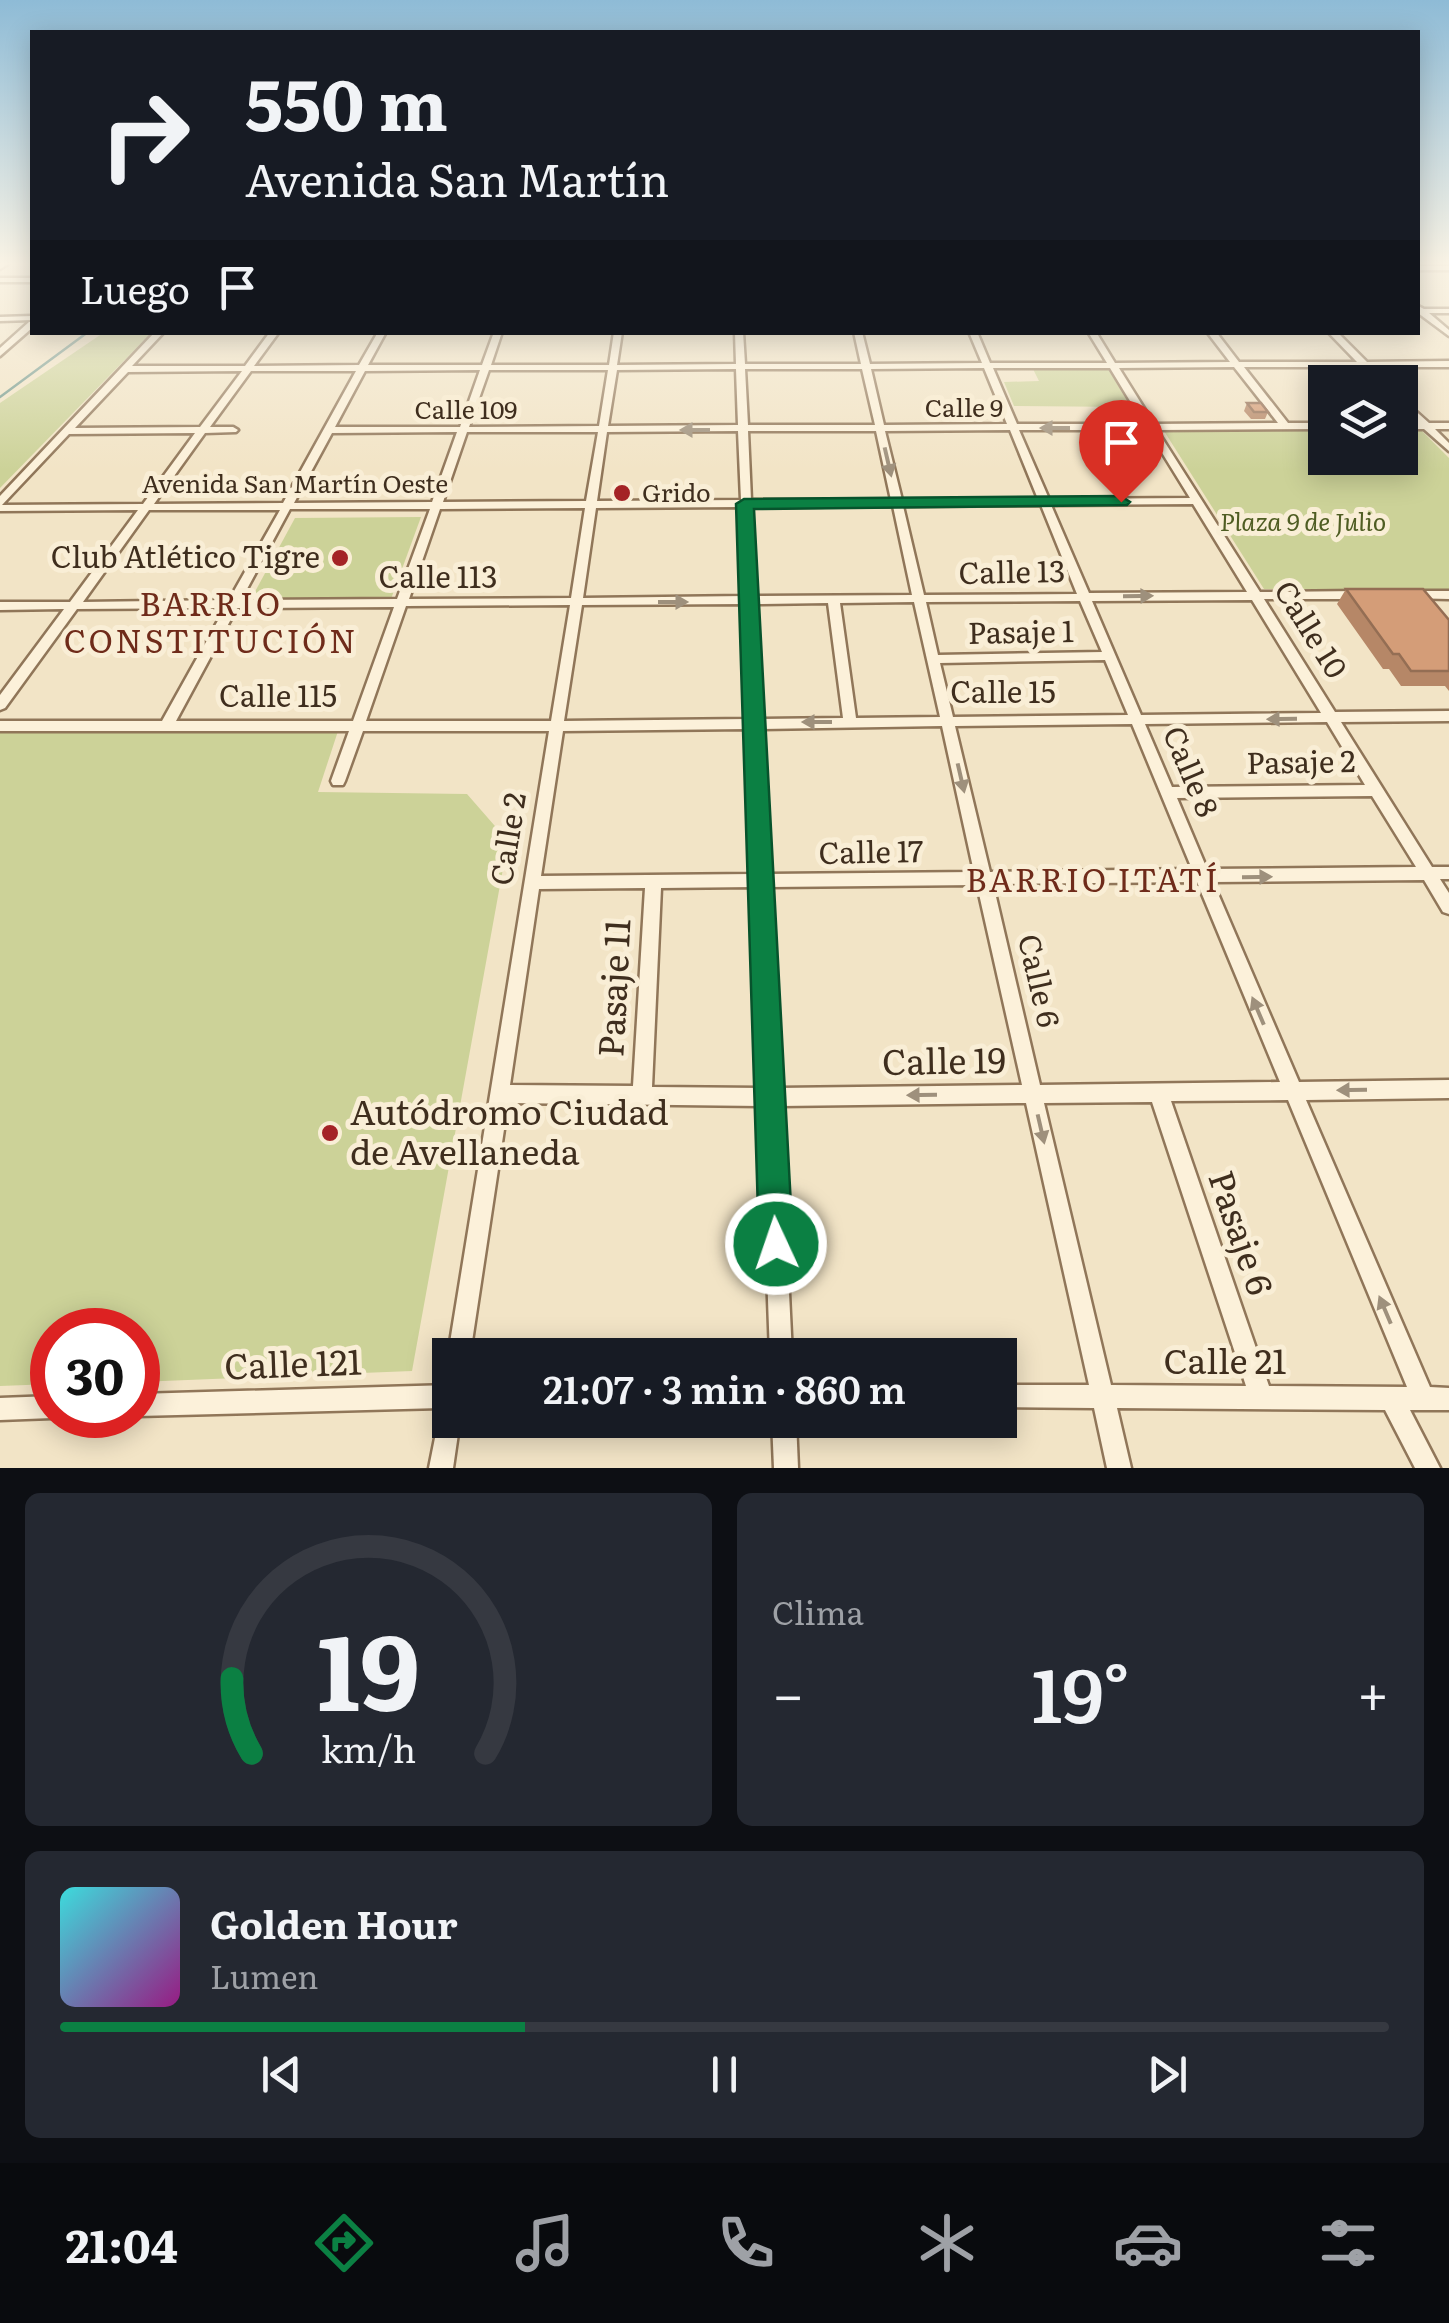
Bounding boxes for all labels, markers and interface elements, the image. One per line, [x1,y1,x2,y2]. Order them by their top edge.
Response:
text: 550 m [245,49,448,153]
icon: right [80,70,210,200]
text: Avenida San Martín [245,144,669,211]
text: Luego [80,259,190,316]
icon: arrive [210,260,265,315]
map controls [1308,365,1418,475]
button: layers [1308,365,1418,475]
street label: Calle 9 [925,388,1003,425]
street label: Calle 109 [415,390,517,427]
pin [1079,400,1164,503]
icon: arrive [1094,415,1149,470]
one-way arrow [1038,420,1070,436]
one-way arrow [678,422,710,438]
one-way arrow [881,447,896,478]
street label: Avenida San Martín Oeste [142,464,448,501]
place label: Grido [642,473,711,510]
marker: Grido [611,482,633,504]
park label: Plaza 9 de Julio [1220,502,1386,539]
place label: Club Atlético Tigre [51,533,320,577]
marker: Club Atlético Tigre [329,547,351,569]
street label: Calle 13 [958,547,1066,593]
street label: Calle 113 [379,553,497,597]
street label: Calle 10 [1265,571,1360,686]
district label: BARRIO CONSTITUCIÓN [64,578,358,663]
one-way arrow [1123,587,1155,603]
one-way arrow [658,594,690,610]
street label: Pasaje 1 [967,607,1074,653]
street label: Calle 15 [950,668,1056,712]
street label: Calle 115 [219,672,337,716]
one-way arrow [1265,711,1297,727]
one-way arrow [800,715,832,731]
street label: Calle 8 [1154,719,1232,823]
street label: Pasaje 2 [1246,737,1356,783]
one-way arrow [954,763,969,794]
street label: Calle 2 [477,789,535,888]
street label: Calle 17 [818,827,924,873]
district label: BARRIO ITATÍ [966,854,1220,902]
one-way arrow [1241,869,1273,885]
street label: Pasaje 11 [582,917,642,1058]
street label: Calle 6 [1009,929,1073,1031]
one-way arrow [1250,996,1266,1025]
street label: Calle 19 [882,1032,1006,1086]
one-way arrow [1335,1082,1367,1098]
place label: Autódromo Ciudad de Avellaneda [350,1084,669,1176]
one-way arrow [905,1087,937,1103]
one-way arrow [1034,1114,1050,1145]
marker: Autódromo Ciudad de Avellaneda [319,1122,341,1144]
street label: Pasaje 6 [1197,1163,1288,1301]
position arrow [724,1192,828,1296]
one-way arrow [1377,1295,1393,1325]
speed limit sign: 30 [30,1308,160,1438]
street label: Calle 21 [1163,1333,1287,1385]
street label: Calle 121 [223,1334,363,1390]
text: 21:07 · 3 min · 860 m [543,1359,906,1416]
text: Clima [772,1587,864,1635]
text: 19 [317,1589,420,1743]
text: 19° [1031,1635,1130,1746]
text: − [772,1650,804,1732]
text: + [1357,1650,1389,1732]
text: km/h [321,1721,416,1774]
text: Golden Hour [210,1894,458,1951]
text: Lumen [210,1951,318,1999]
icon: previous [254,2047,309,2102]
icon: pause [697,2047,752,2102]
icon: next [1140,2047,1195,2102]
icon: directions [309,2208,379,2278]
icon: music [510,2208,580,2278]
icon: phone [711,2208,781,2278]
icon: climate [912,2208,982,2278]
icon: car [1113,2208,1183,2278]
icon: filters [1313,2208,1383,2278]
text: 21:04 [65,2210,178,2277]

